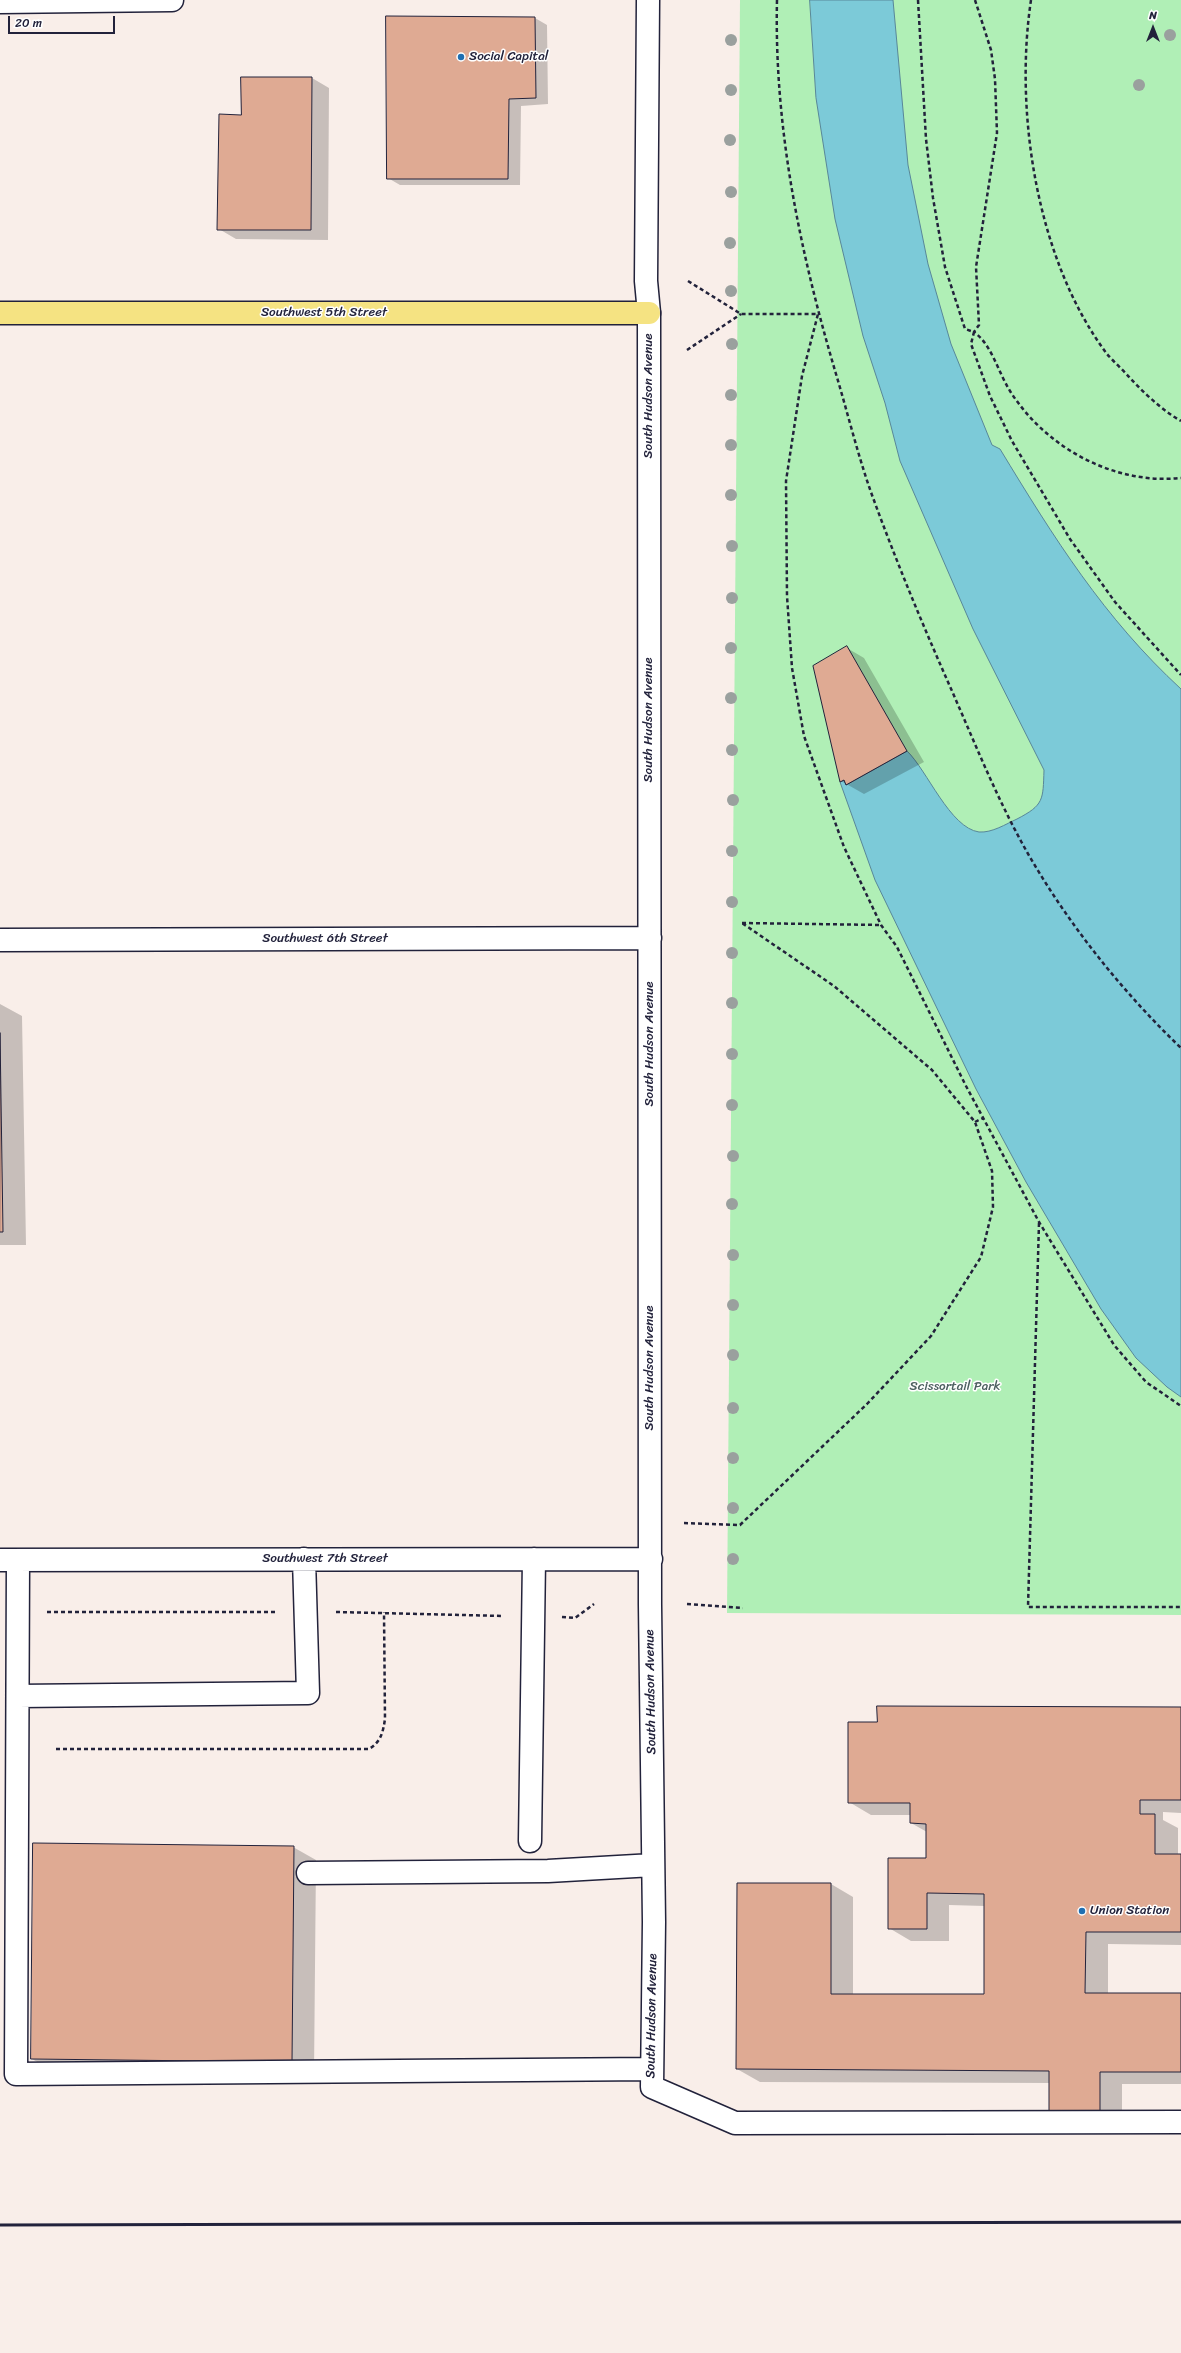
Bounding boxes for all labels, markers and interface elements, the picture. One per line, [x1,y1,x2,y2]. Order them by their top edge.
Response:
text: N [1149,6,1157,25]
scale bar [10,8,117,34]
north arrow [1133,8,1173,48]
text: 20 m [15,12,42,34]
place label: Social Capital [469,49,548,65]
marker: Social Capital [456,52,466,62]
street label: Southwest 5th Street [261,305,387,321]
street label: South Hudson Avenue [641,333,657,459]
street label: South Hudson Avenue [641,657,657,783]
street label: Southwest 6th Street [262,931,388,947]
street label: South Hudson Avenue [642,981,658,1107]
street label: South Hudson Avenue [642,1305,658,1431]
park label: Scissortail Park [909,1379,1001,1395]
street label: Southwest 7th Street [262,1551,388,1567]
street label: South Hudson Avenue [642,1629,660,1755]
place label: Union Station [1090,1903,1169,1919]
marker: Union Station [1077,1906,1087,1916]
street label: South Hudson Avenue [643,1953,661,2079]

